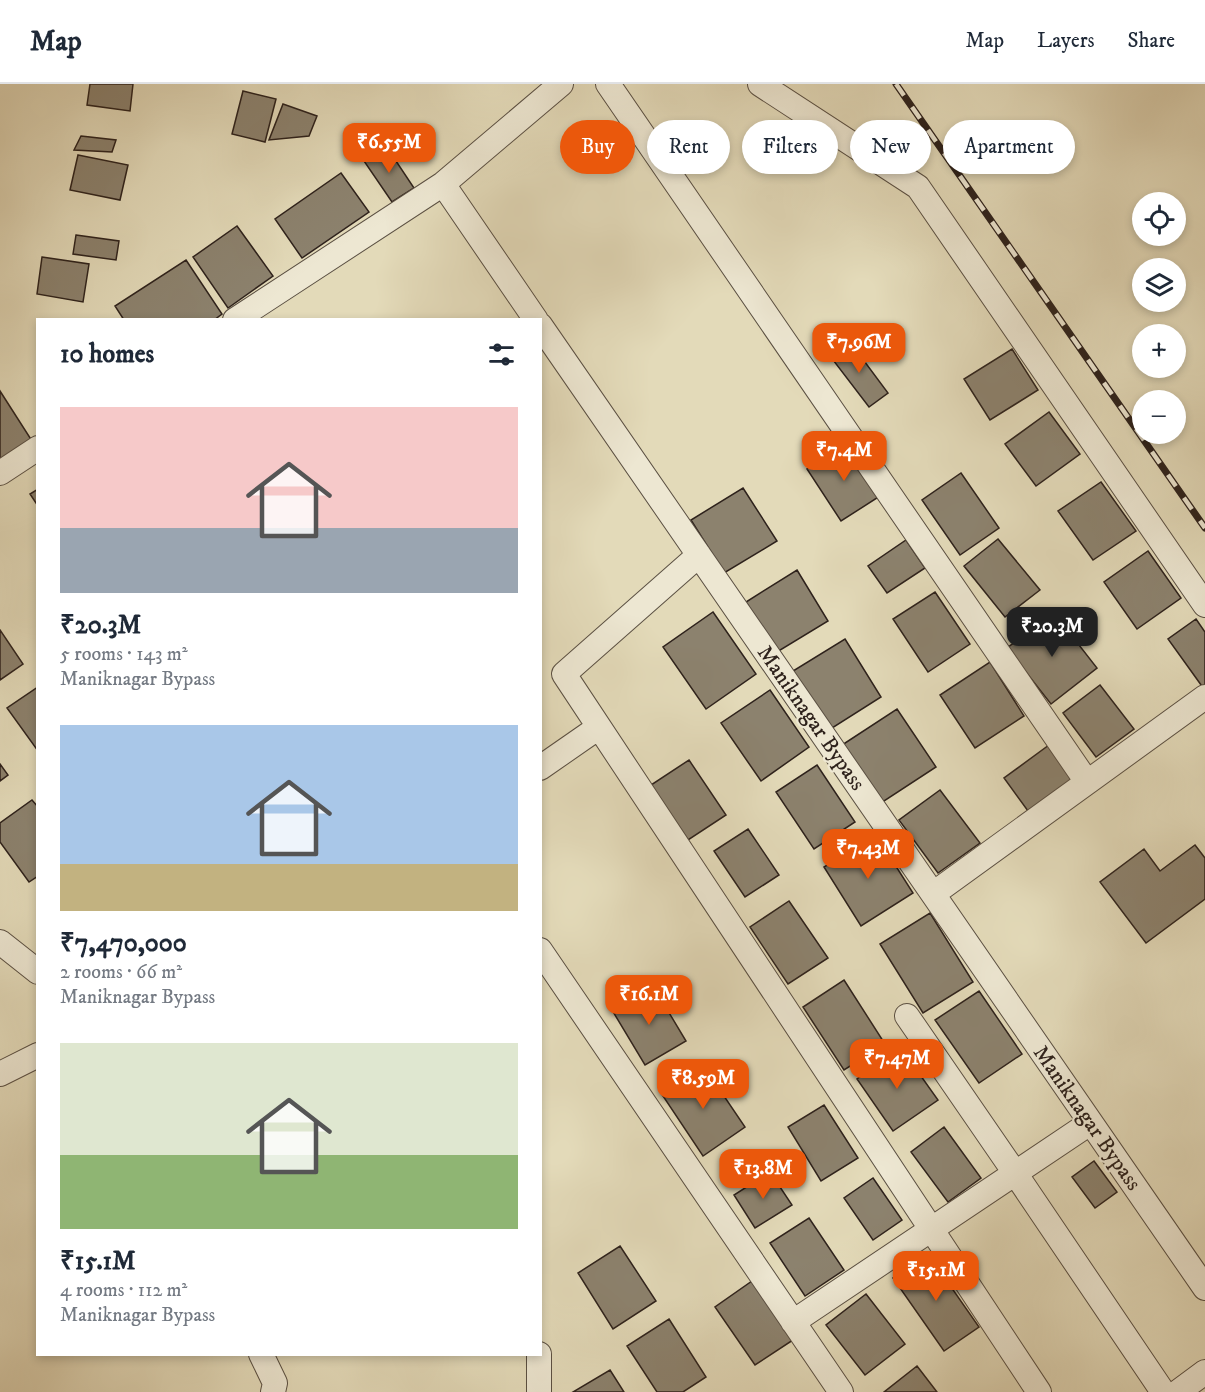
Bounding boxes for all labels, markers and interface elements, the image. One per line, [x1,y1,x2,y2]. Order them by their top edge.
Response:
text: Map [30,24,82,59]
text: Map [965,28,1004,54]
text: Layers [1037,28,1095,54]
text: Share [1128,28,1175,54]
chip: Buy [560,120,635,174]
chip: Rent [647,120,730,174]
chip: Filters [742,120,838,174]
chip: New [850,120,931,174]
chip: Apartment [943,120,1075,174]
pin: ₹6.55M [340,123,438,174]
text: ₹6.55M [357,130,421,155]
map controls [1132,192,1186,444]
button: locate [1132,192,1186,246]
button: layers [1132,258,1186,312]
pin: ₹7.96M [810,323,908,374]
button: + [1132,324,1186,378]
text: ₹7.96M [826,330,892,355]
text: 10 homes [60,338,154,371]
icon: filters [485,338,518,371]
button: − [1132,390,1186,444]
pin: ₹7.4M [802,431,886,482]
text: ₹7.4M [816,438,872,463]
icon: home [235,446,343,554]
pin: ₹20.3M [1003,607,1101,658]
text: ₹20.3M [60,609,141,642]
text: ₹20.3M [1021,614,1083,639]
street label: Maniknagar Bypass [751,640,871,796]
text: 5 rooms · 143 m² [60,642,188,667]
text: Maniknagar Bypass [60,667,215,692]
icon: home [235,764,343,872]
pin: ₹7.43M [819,829,917,880]
text: ₹7.43M [836,836,900,861]
text: ₹7,470,000 [60,927,187,960]
text: 2 rooms · 66 m² [60,960,182,985]
pin: ₹16.1M [600,975,698,1026]
text: ₹16.1M [619,982,679,1007]
text: Maniknagar Bypass [60,985,215,1010]
pin: ₹7.47M [848,1039,946,1090]
street label: Maniknagar Bypass [1027,1040,1147,1196]
text: ₹7.47M [864,1046,930,1071]
pin: ₹8.59M [654,1059,752,1110]
text: ₹8.59M [671,1066,735,1091]
icon: home [235,1082,343,1190]
pin: ₹13.8M [714,1149,812,1200]
text: ₹13.8M [733,1156,793,1181]
text: ₹15.1M [60,1245,136,1278]
pin: ₹15.1M [887,1251,985,1302]
text: ₹15.1M [907,1258,965,1283]
text: 4 rooms · 112 m² [60,1278,188,1303]
text: Maniknagar Bypass [60,1303,215,1328]

